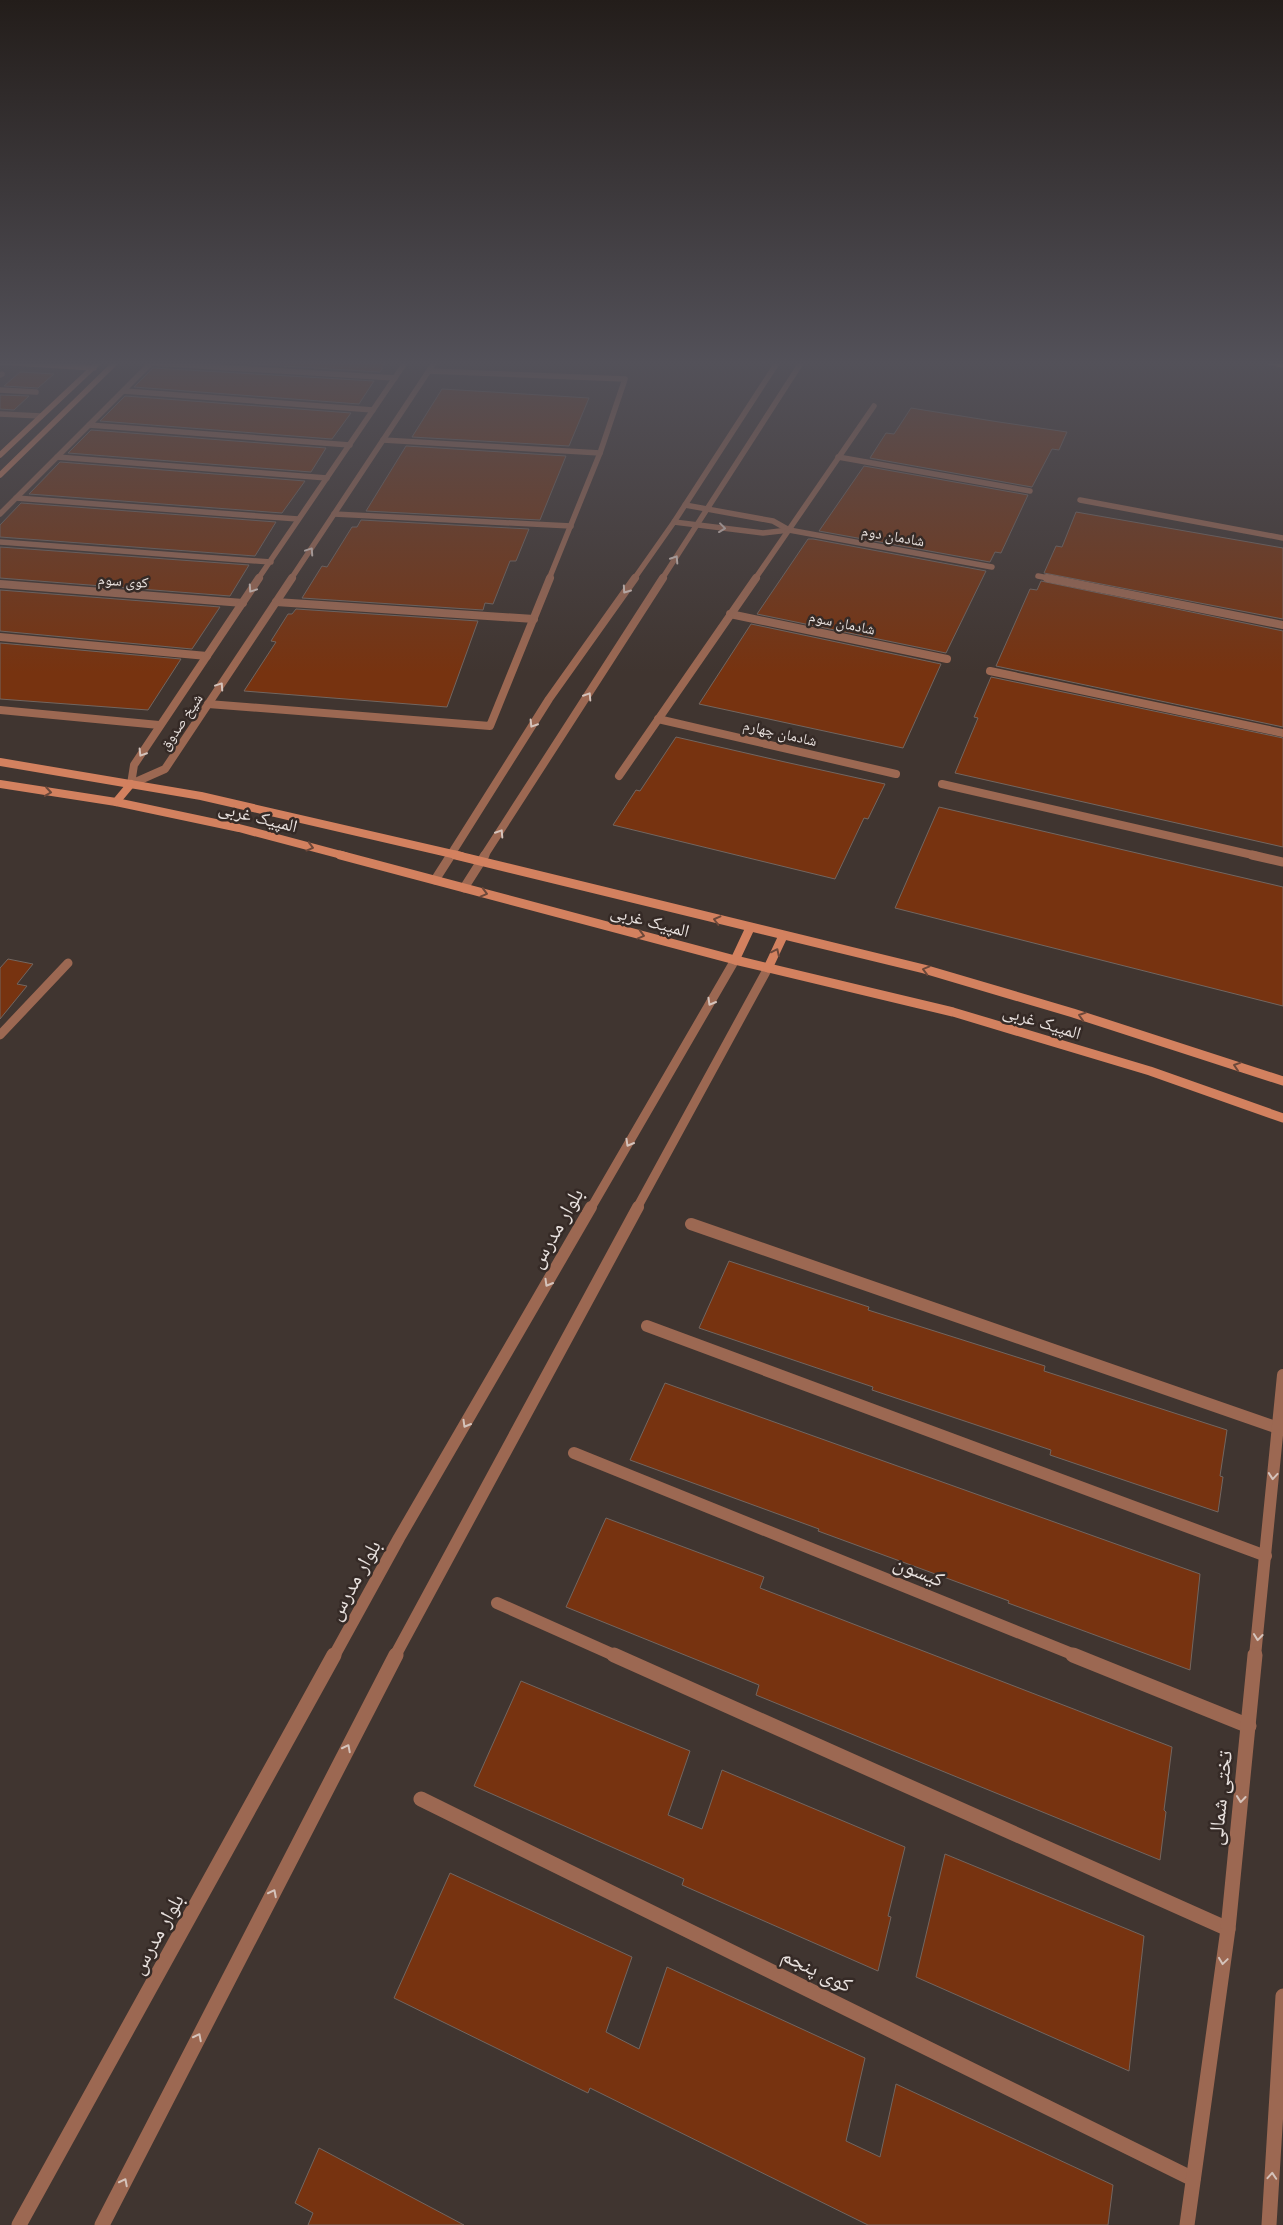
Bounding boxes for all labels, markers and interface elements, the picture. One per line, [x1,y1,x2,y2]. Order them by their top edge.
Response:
one-way arrow [718,522,726,533]
street label: شادمان دوم [860,522,926,551]
one-way arrow [304,547,313,557]
one-way arrow [669,556,679,565]
street label: کوی سوم [97,570,149,593]
one-way arrow [249,584,259,593]
one-way arrow [623,584,632,594]
street label: شادمان سوم [807,607,877,640]
one-way arrow [214,683,223,692]
street label: شیخ صدوق [155,690,207,754]
one-way arrow [581,692,591,701]
street label: شادمان چهارم [741,716,819,751]
one-way arrow [530,718,540,727]
one-way arrow [138,747,148,756]
one-way arrow [44,786,53,796]
street label: المپیک غربی [216,797,300,838]
one-way arrow [493,829,503,838]
one-way arrow [305,841,314,852]
one-way arrow [479,888,487,898]
street label: المپیک غربی [608,900,692,942]
one-way arrow [712,915,721,926]
one-way arrow [636,929,645,940]
one-way arrow [769,948,780,957]
one-way arrow [922,965,930,976]
one-way arrow [707,997,717,1006]
street label: المپیک غربی [1000,1000,1084,1044]
one-way arrow [1078,1011,1087,1021]
one-way arrow [1233,1061,1241,1071]
one-way arrow [626,1137,636,1146]
street label: بلوار مدرس [524,1184,589,1273]
one-way arrow [544,1278,554,1287]
one-way arrow [462,1418,472,1427]
one-way arrow [1268,1472,1279,1480]
street label: بلوار مدرس [322,1536,387,1625]
street label: کیسون [890,1550,948,1592]
one-way arrow [1253,1634,1264,1642]
one-way arrow [341,1744,351,1753]
street label: تختی شمالی [1203,1749,1238,1847]
one-way arrow [1236,1795,1247,1803]
one-way arrow [267,1889,277,1898]
street label: بلوار مدرس [125,1890,190,1979]
street label: کوی پنجم [777,1943,856,1999]
one-way arrow [1219,1956,1229,1965]
one-way arrow [192,2033,202,2042]
one-way arrow [1266,2172,1277,2180]
one-way arrow [118,2178,128,2187]

